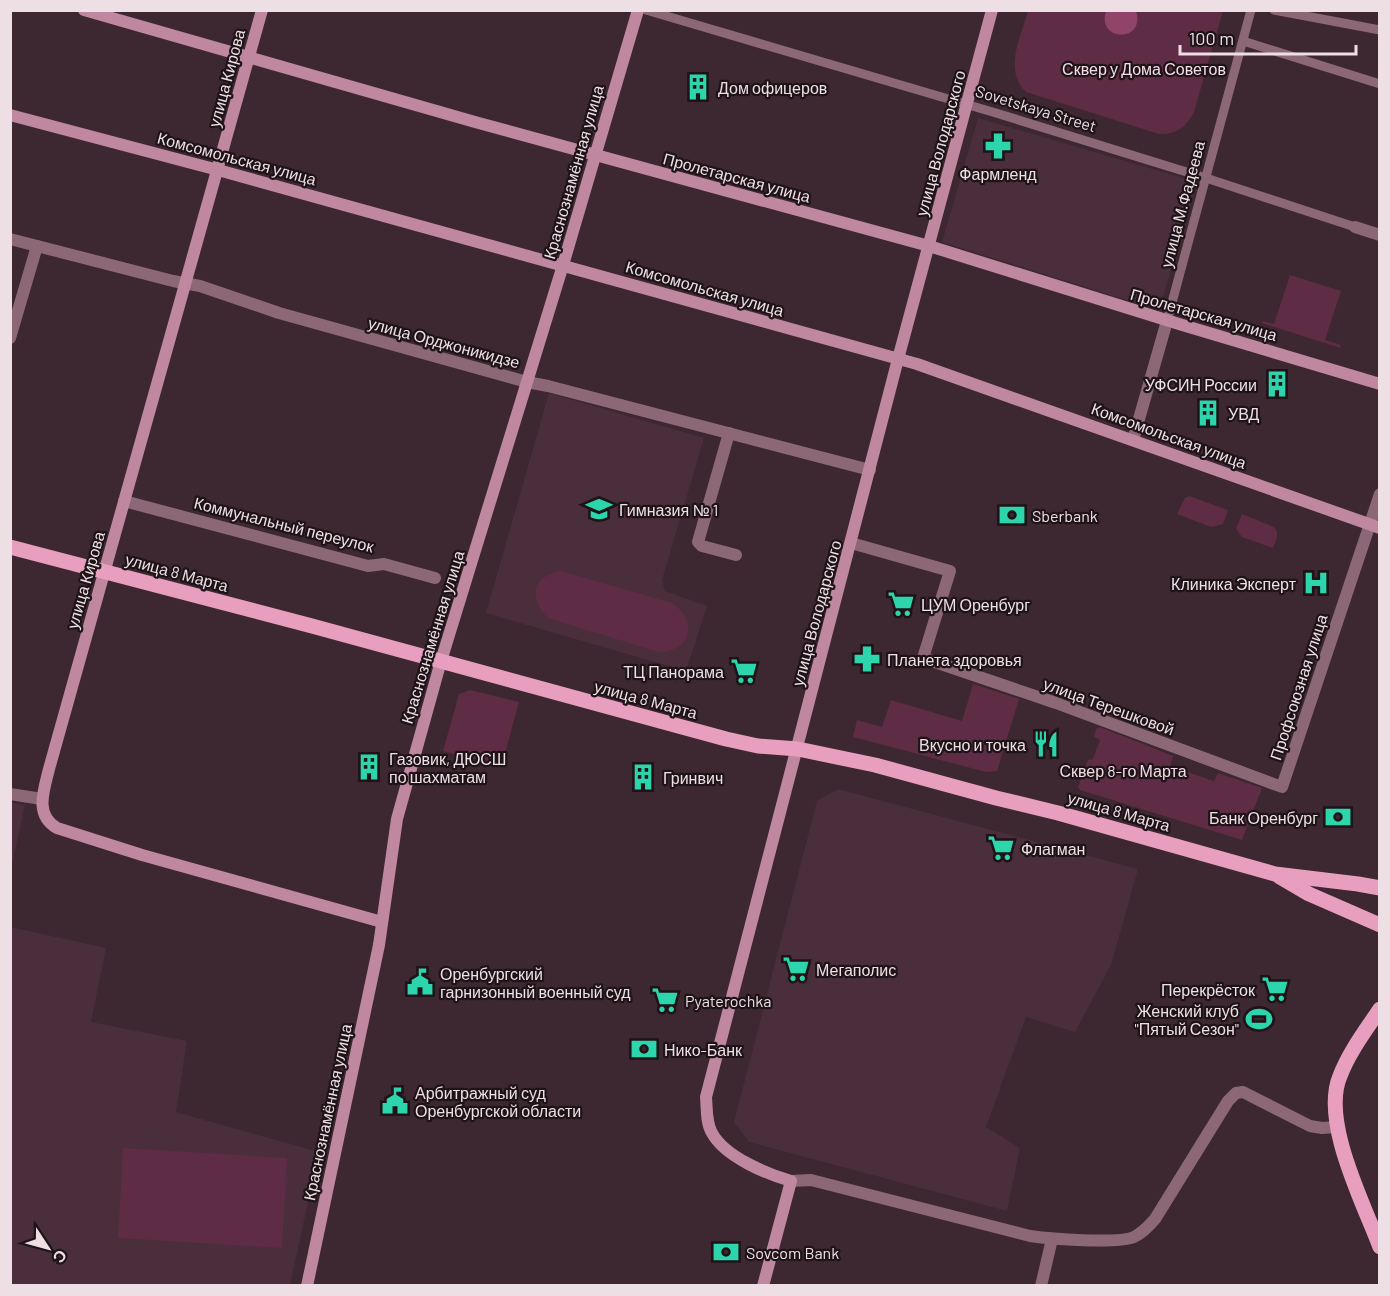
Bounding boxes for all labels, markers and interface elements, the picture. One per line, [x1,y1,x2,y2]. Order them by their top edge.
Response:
scale bar [1180,18,1356,56]
street label: улица Кирова [204,27,248,129]
text: 100 m [1189,27,1234,49]
park label: Сквер у Дома Советов [1062,59,1226,78]
street label: улица Володарского [911,68,969,218]
building icon: Дом офицеров [683,72,713,102]
place label: Дом офицеров [718,78,827,97]
street label: Sovetskaya Street [973,81,1099,135]
street label: Краснознамённая улица [539,83,607,261]
street label: Комсомольская улица [156,128,319,188]
pharmacy icon: Фармленд [983,131,1013,161]
street label: улица М.Фадеева [1156,138,1208,269]
street label: Пролетарская улица [661,148,813,206]
place label: Фармленд [959,164,1037,183]
street label: Комсомольская улица [624,256,786,320]
street label: Пролетарская улица [1128,284,1280,344]
street label: улица Орджоникидзе [366,313,522,371]
building icon: УФСИН России [1262,369,1292,399]
place label: УФСИН России [1145,375,1257,394]
street label: Комсомольская улица [1089,398,1249,472]
building icon: УВД [1193,398,1223,428]
place label: УВД [1228,404,1259,423]
street label: Коммунальный переулок [192,492,377,556]
school or university icon: Гимназия № 1 [584,494,614,524]
place label: Гимназия № 1 [619,500,718,519]
bank icon: Sberbank [997,500,1027,530]
place label: Sberbank [1032,506,1098,525]
street label: улица Кирова [62,529,108,631]
street label: улица Володарского [787,538,845,688]
street label: Краснознамённая улица [397,548,467,726]
street label: улица 8 Марта [123,549,231,595]
hospital icon: Клиника Эксперт [1301,568,1331,598]
place label: Клиника Эксперт [1171,574,1297,593]
supermarket icon: ЦУМ Оренбург [886,589,916,619]
place label: ЦУМ Оренбург [921,595,1030,614]
street label: Профсоюзная улица [1265,611,1331,762]
pharmacy icon: Планета здоровья [852,644,882,674]
place label: Планета здоровья [887,650,1022,669]
supermarket icon: ТЦ Панорама [729,656,759,686]
place label: ТЦ Панорама [623,662,724,681]
street label: улица Терешковой [1041,674,1177,738]
street label: улица 8 Марта [592,676,700,722]
restaurant icon: Вкусно и точка [1031,729,1061,759]
place label: Вкусно и точка [919,735,1026,754]
place label: Газовик, ДЮСШ по шахматам [389,749,506,786]
building icon: Газовик, ДЮСШ по шахматам [354,752,384,782]
park label: Сквер 8-го Марта [1059,761,1187,780]
building icon: Гринвич [628,762,658,792]
place label: Гринвич [663,768,723,787]
street label: улица 8 Марта [1066,787,1173,835]
bank icon: Банк Оренбург [1323,802,1353,832]
place label: Банк Оренбург [1209,808,1318,827]
supermarket icon: Флагман [986,833,1016,863]
place label: Флагман [1021,839,1085,858]
supermarket icon: Мегаполис [781,954,811,984]
place label: Мегаполис [816,960,896,979]
place label: Оренбургский гарнизонный военный суд [440,964,631,1001]
public building icon: Оренбургский гарнизонный военный суд [405,967,435,997]
supermarket icon: Перекрёсток [1260,974,1290,1004]
place label: Перекрёсток [1161,980,1256,999]
supermarket icon: Pyaterochka [650,985,680,1015]
place label: Pyaterochka [685,991,771,1010]
place label: Женский клуб "Пятый Сезон" [1134,1001,1239,1038]
sports icon: Женский клуб "Пятый Сезон" [1244,1004,1274,1034]
street label: Краснознамённая улица [299,1022,355,1202]
bank icon: Нико-Банк [629,1034,659,1064]
place label: Нико-Банк [664,1040,743,1059]
place label: Арбитражный суд Оренбургской области [415,1083,581,1120]
public building icon: Арбитражный суд Оренбургской области [380,1086,410,1116]
north arrow [18,1218,78,1278]
bank icon: Sovcom Bank [711,1237,741,1267]
place label: Sovcom Bank [746,1243,839,1262]
text: С [49,1247,72,1268]

